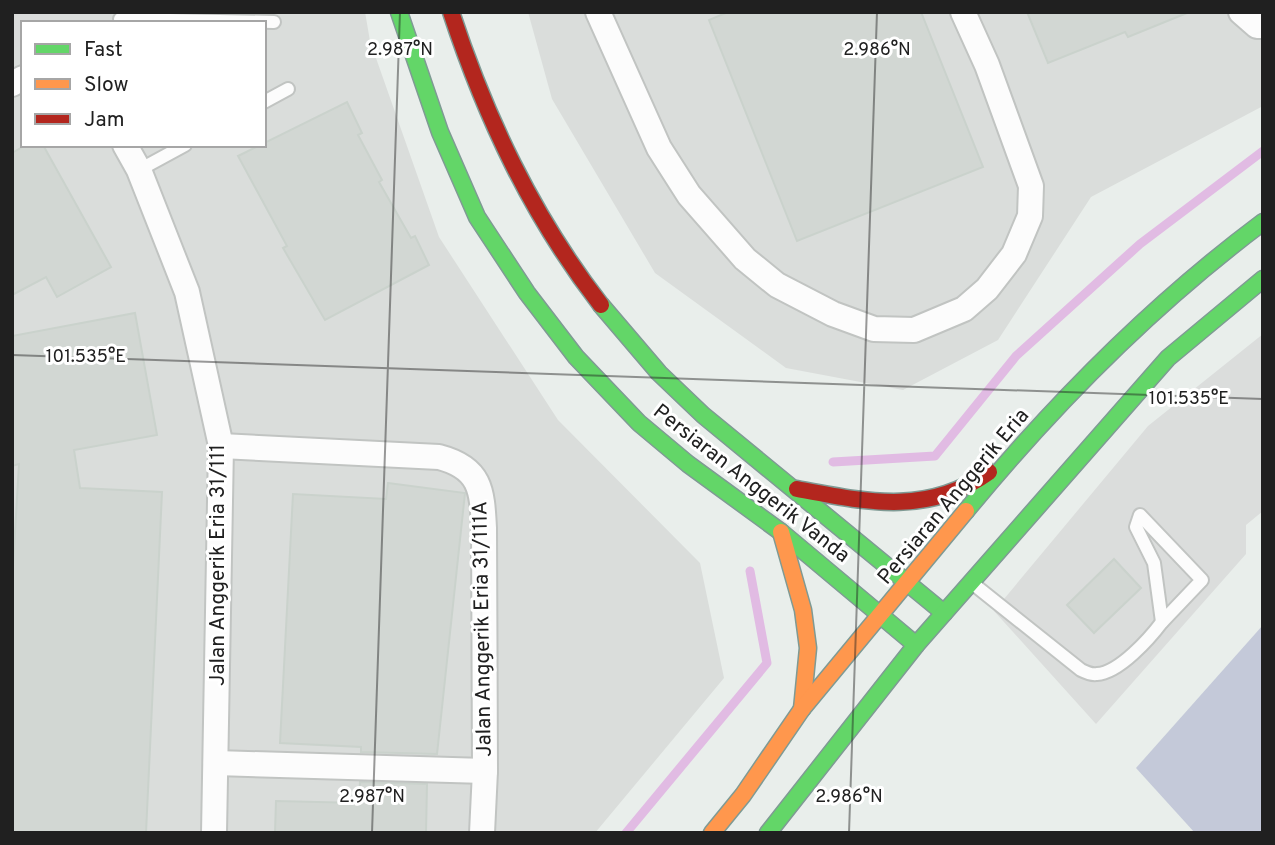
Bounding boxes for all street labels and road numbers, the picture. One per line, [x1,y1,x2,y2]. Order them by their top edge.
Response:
street label: Persiaran Anggerik Vanda [647,399,855,569]
street label: Persiaran Anggerik Eria [872,403,1036,591]
street label: Jalan Anggerik Eria 31/111 [205,444,232,686]
street label: Jalan Anggerik Eria 31/111A [467,501,499,757]

